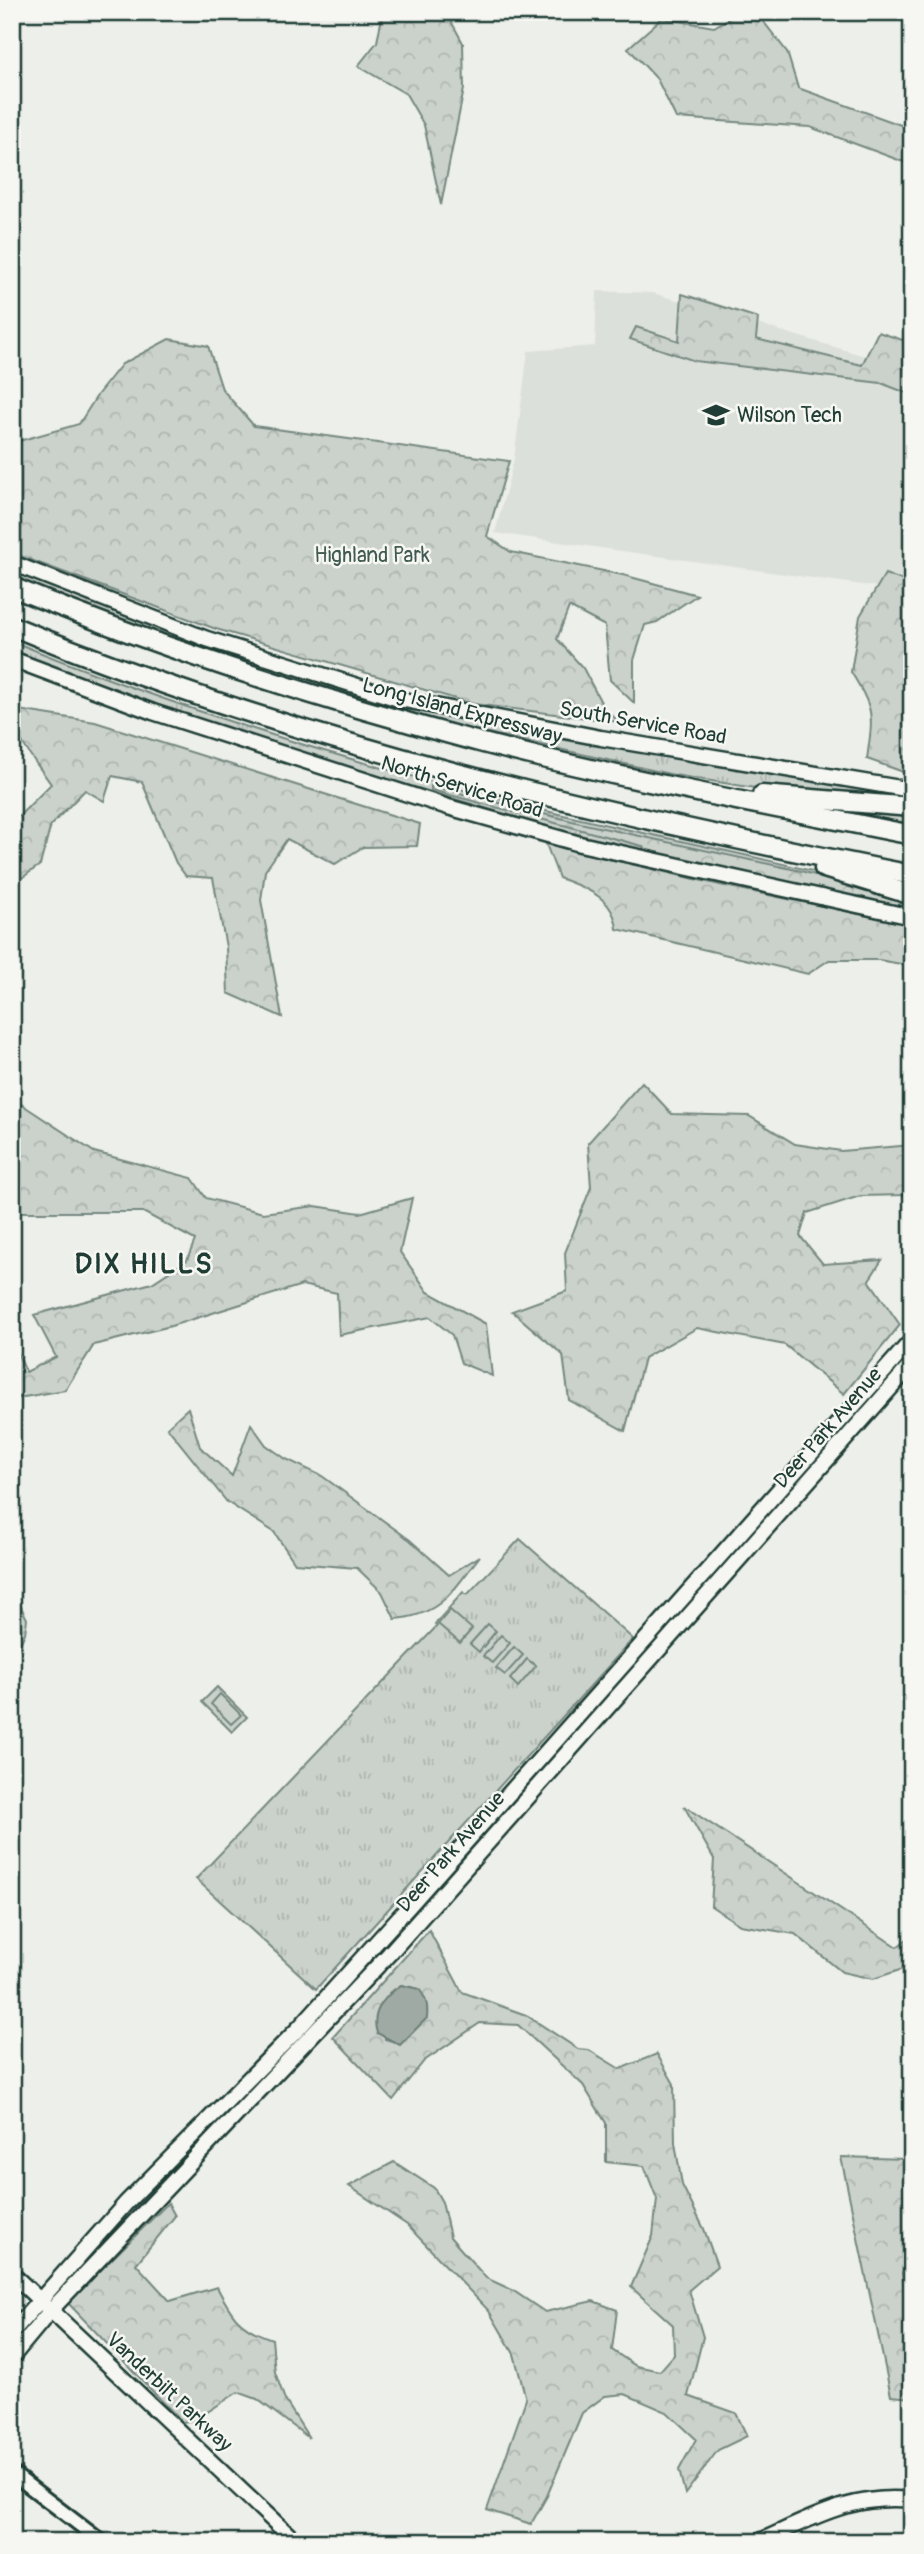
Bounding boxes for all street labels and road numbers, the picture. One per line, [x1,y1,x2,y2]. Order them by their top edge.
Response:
street label: Long Island Expressway [359,671,565,751]
street label: South Service Road [557,695,729,751]
street label: North Service Road [378,750,546,824]
street label: Deer Park Avenue [768,1361,888,1494]
street label: Deer Park Avenue [391,1785,511,1918]
street label: Vanderbilt Parkway [100,2326,238,2458]

